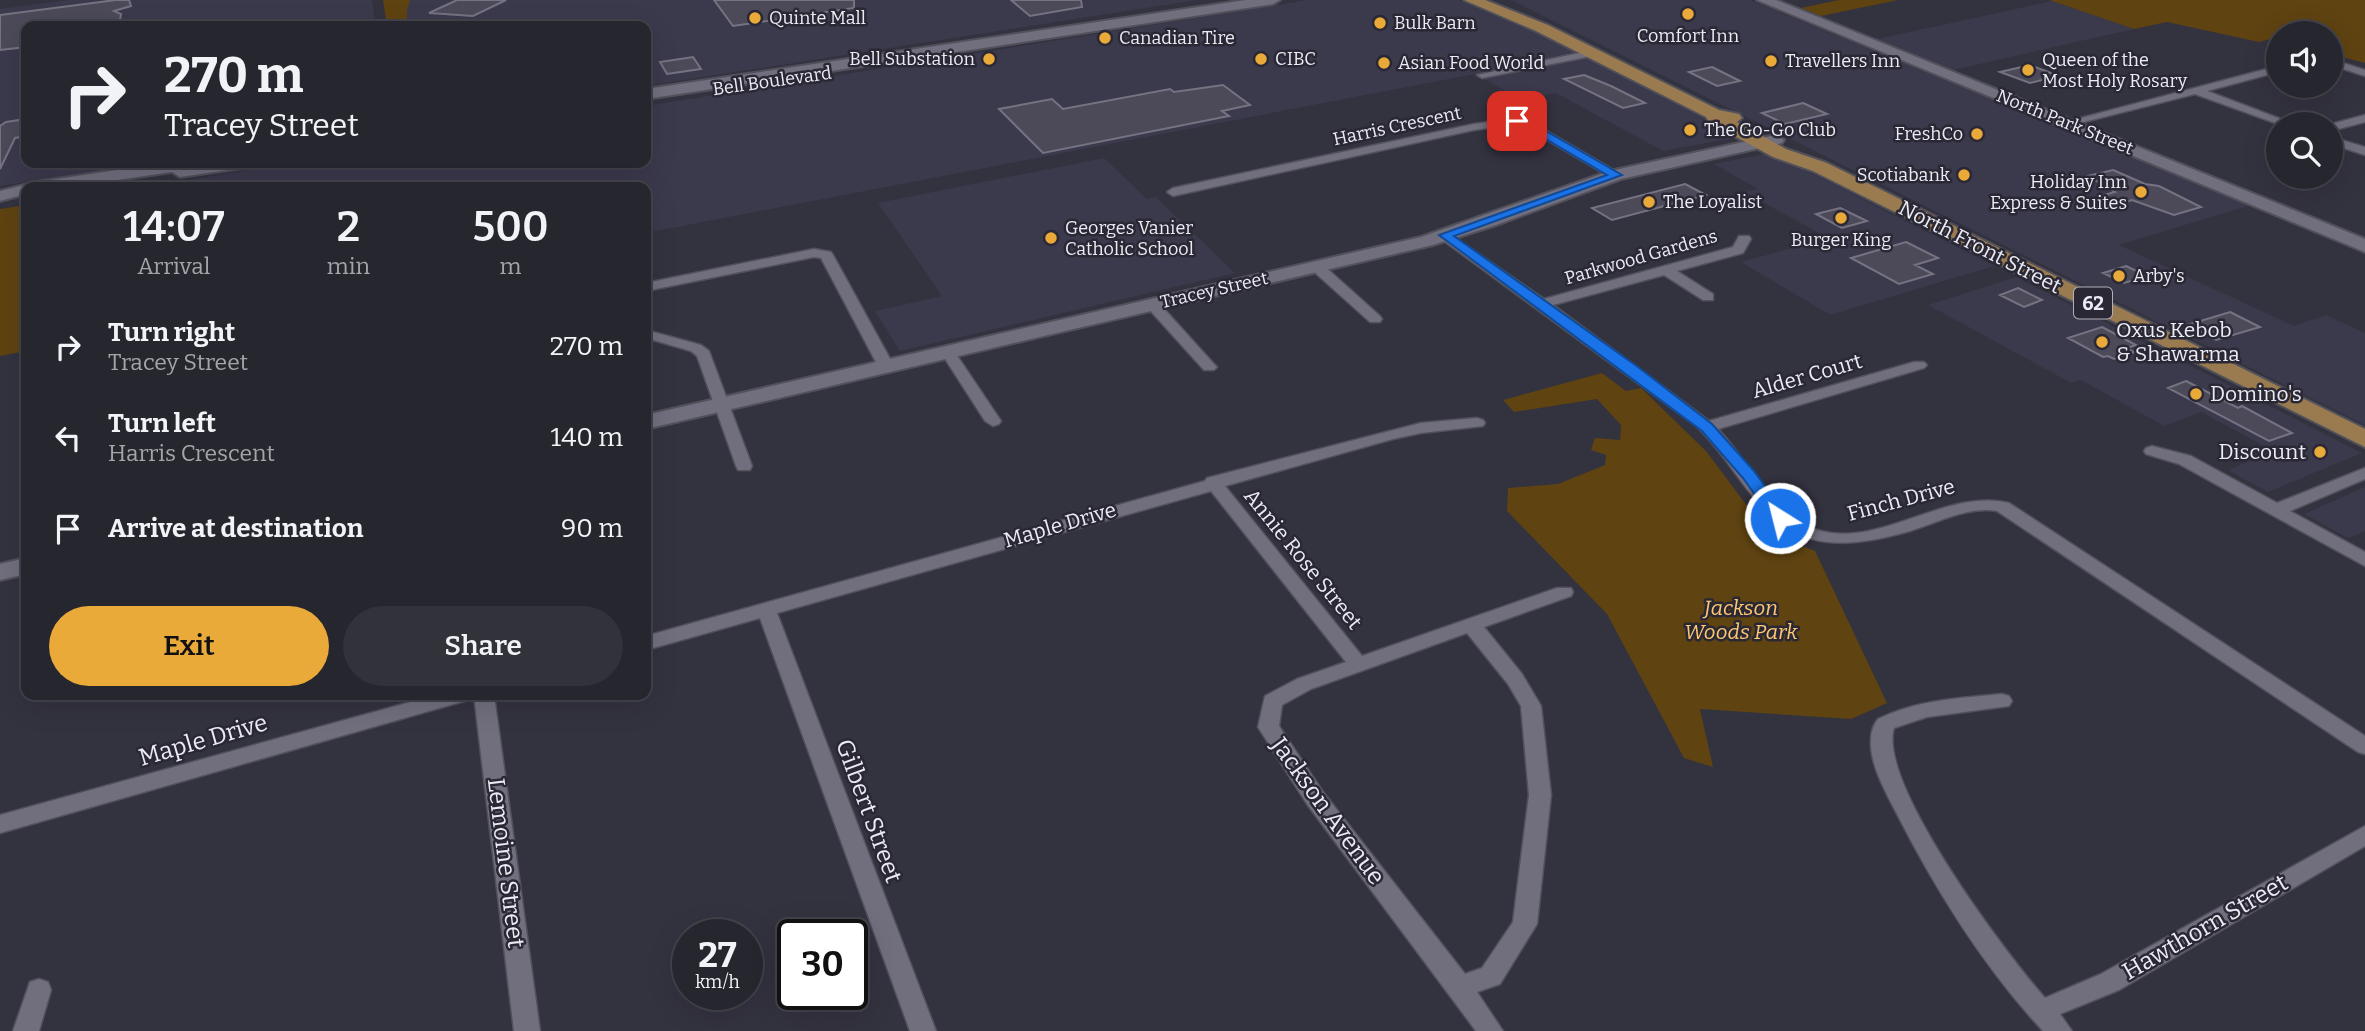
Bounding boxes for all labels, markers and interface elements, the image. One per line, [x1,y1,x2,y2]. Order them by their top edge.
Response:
marker: Comfort Inn [1680,6,1696,22]
place label: Quinte Mall [769,7,866,29]
marker: Quinte Mall [747,10,763,26]
place label: Bulk Barn [1394,12,1476,34]
marker: Bulk Barn [1372,15,1388,31]
map controls [2266,21,2343,189]
button: sound [2266,21,2343,98]
place label: Comfort Inn [1637,25,1740,47]
place label: Canadian Tire [1119,27,1235,49]
marker: Canadian Tire [1097,30,1113,46]
text: 270 m [164,46,304,105]
place label: Bell Substation [849,48,976,70]
place label: CIBC [1275,48,1316,70]
icon: right [49,49,140,140]
place label: Queen of the Most Holy Rosary [2042,49,2188,92]
place label: Travellers Inn [1785,50,1901,72]
marker: Bell Substation [981,51,997,67]
marker: CIBC [1253,51,1269,67]
place label: Asian Food World [1398,52,1545,74]
marker: Travellers Inn [1763,53,1779,69]
marker: Asian Food World [1376,55,1392,71]
street label: Bell Boulevard [711,62,833,100]
marker: Queen of the Most Holy Rosary [2020,62,2036,78]
street label: North Park Street [1993,84,2137,160]
pin [1487,91,1547,151]
street label: Harris Crescent [1331,102,1464,150]
icon: arrive [1498,102,1536,140]
text: Tracey Street [164,106,359,144]
button: search [2266,112,2343,189]
place label: The Go-Go Club [1704,119,1836,141]
marker: The Go-Go Club [1682,122,1698,138]
place label: FreshCo [1895,123,1963,145]
marker: FreshCo [1969,126,1985,142]
place label: Scotiabank [1857,164,1951,186]
marker: Scotiabank [1956,167,1972,183]
place label: Holiday Inn Express & Suites [1990,171,2128,214]
marker: Holiday Inn Express & Suites [2133,184,2149,200]
place label: The Loyalist [1663,191,1763,213]
marker: The Loyalist [1641,194,1657,210]
street label: North Front Street [1894,195,2066,299]
text: 14:07 [123,202,225,252]
text: 2 [337,202,360,252]
text: 500 [472,202,549,252]
marker: Burger King [1833,210,1849,226]
place label: Georges Vanier Catholic School [1065,217,1194,260]
street label: Parkwood Gardens [1562,225,1720,289]
place label: Burger King [1791,229,1891,251]
marker: Georges Vanier Catholic School [1043,230,1059,246]
text: Arrival [137,252,210,280]
text: min [327,252,370,280]
text: m [500,252,522,280]
place label: Arby's [2133,265,2185,287]
street label: Tracey Street [1158,267,1270,313]
marker: Arby's [2111,268,2127,284]
road number: 62 [2074,288,2112,318]
text: Turn right [108,317,235,348]
place label: Oxus Kebob & Shawarma [2116,317,2240,367]
icon: right [49,328,87,366]
text: 270 m [550,331,623,362]
marker: Oxus Kebob & Shawarma [2094,334,2110,350]
text: Tracey Street [108,348,248,376]
street label: Alder Court [1749,348,1865,404]
place label: Domino's [2210,381,2302,407]
marker: Domino's [2188,386,2204,402]
text: Turn left [108,408,216,439]
icon: left [49,419,87,457]
text: 140 m [551,422,623,453]
text: Harris Crescent [108,439,275,467]
place label: Discount [2219,439,2306,465]
marker: Discount [2312,444,2328,460]
street label: Finch Drive [1844,473,1958,527]
position arrow [1743,481,1817,555]
street label: Annie Rose Street [1238,483,1368,635]
street label: Maple Drive [1001,497,1119,553]
icon: arrive [49,510,87,548]
text: Arrive at destination [108,513,363,544]
text: 90 m [561,513,623,544]
park label: Jackson Woods Park [1684,595,1798,645]
button: Exit [49,606,329,686]
button: Share [343,606,623,686]
street label: Maple Drive [135,708,271,772]
street label: Jackson Avenue [1265,731,1391,890]
street label: Gilbert Street [830,735,908,887]
street label: Lemoine Street [482,777,530,950]
street label: Hawthorn Street [2118,868,2293,986]
speed limit sign: 30 [777,919,868,1010]
text: 27 [698,934,737,976]
text: km/h [695,971,740,993]

